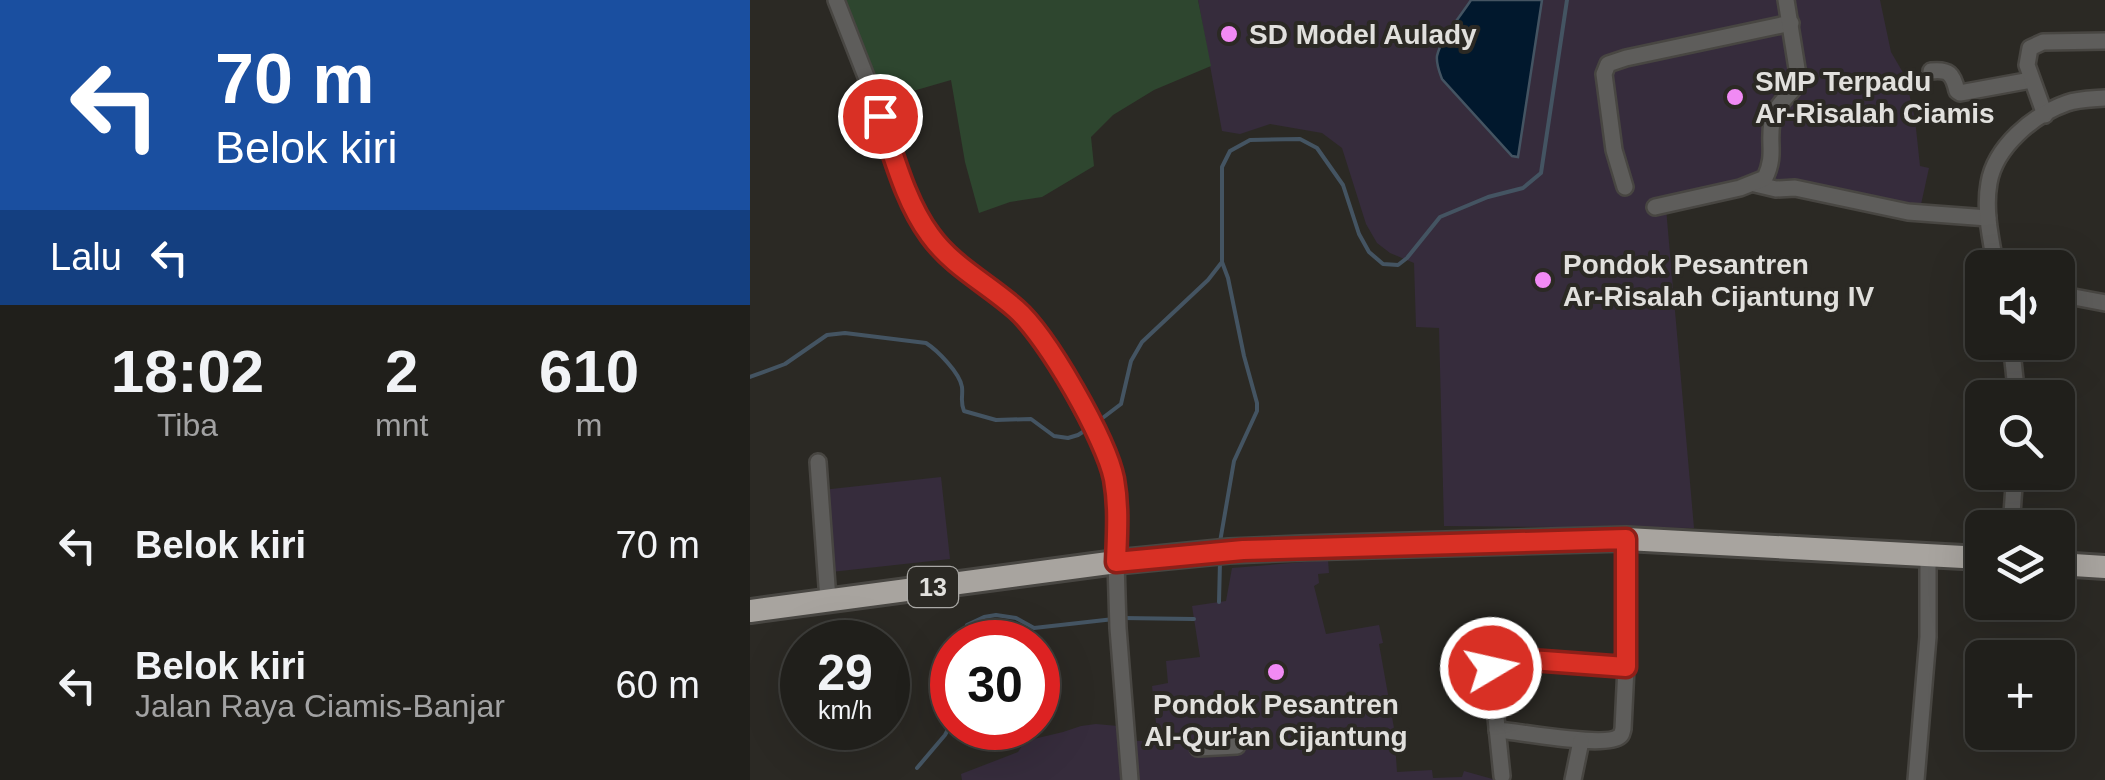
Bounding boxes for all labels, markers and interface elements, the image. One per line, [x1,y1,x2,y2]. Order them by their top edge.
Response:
place label: SD Model Aulady [1249,19,1477,50]
marker: SD Model Aulady [1218,23,1240,45]
icon: left [50,40,180,170]
text: 70 m [215,40,375,118]
place label: SMP Terpadu Ar-Risalah Ciamis [1755,66,1995,129]
pin [838,74,923,159]
marker: SMP Terpadu Ar-Risalah Ciamis [1724,86,1746,108]
icon: arrive [853,89,908,144]
text: Belok kiri [215,122,398,173]
icon: left [142,230,197,285]
text: Lalu [50,236,122,278]
place label: Pondok Pesantren Ar-Risalah Cijantung IV [1563,249,1874,312]
map controls [1965,250,2075,750]
button: sound [1965,250,2075,360]
marker: Pondok Pesantren Ar-Risalah Cijantung IV [1532,269,1554,291]
text: 18:02 [111,338,264,405]
text: 2 [385,338,418,405]
text: 610 [539,338,639,405]
button: search [1965,380,2075,490]
text: Tiba [157,407,218,443]
text: mnt [375,407,428,443]
text: m [576,407,602,443]
button: layers [1965,510,2075,620]
icon: left [50,518,105,573]
text: Belok kiri [135,524,306,566]
text: 70 m [616,524,700,566]
road number: 13 [908,567,958,607]
position arrow [1439,616,1543,720]
speed limit sign: 30 [930,620,1060,750]
button: + [1965,640,2075,750]
text: Belok kiri [135,645,306,687]
text: 29 [817,645,873,701]
icon: left [50,658,105,713]
marker: Pondok Pesantren Al-Qur'an Cijantung [1265,661,1287,683]
text: 60 m [616,664,700,706]
text: Jalan Raya Ciamis-Banjar [135,688,505,724]
place label: Pondok Pesantren Al-Qur'an Cijantung [1144,689,1408,752]
text: km/h [818,696,872,724]

